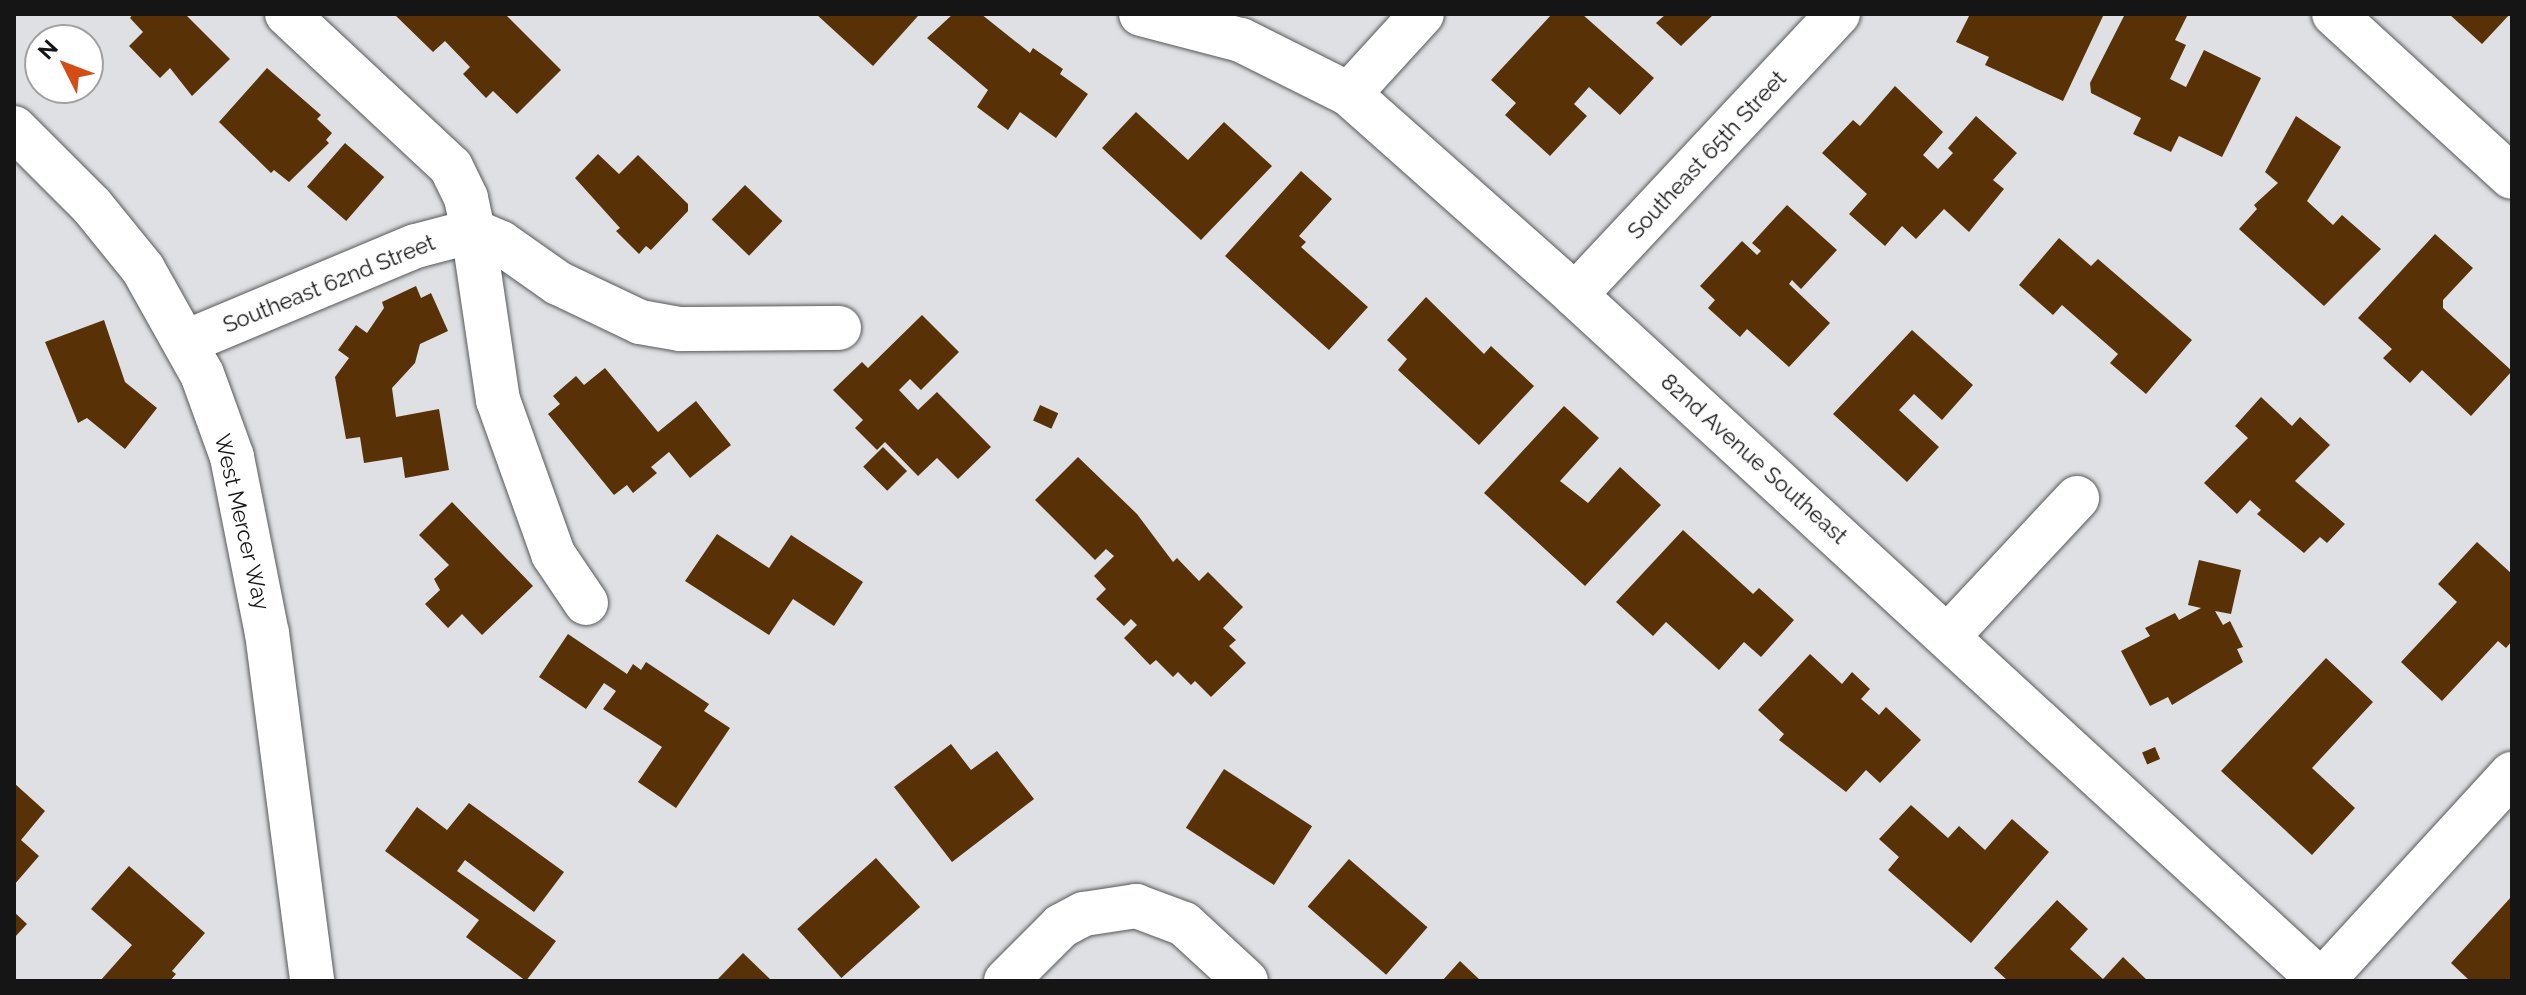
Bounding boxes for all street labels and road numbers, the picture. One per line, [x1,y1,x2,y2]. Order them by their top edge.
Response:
street label: Southeast 65th Street [1622,65,1792,245]
street label: Southeast 62nd Street [219,229,439,339]
street label: 82nd Avenue Southeast [1655,368,1853,550]
street label: West Mercer Way [209,431,275,613]

